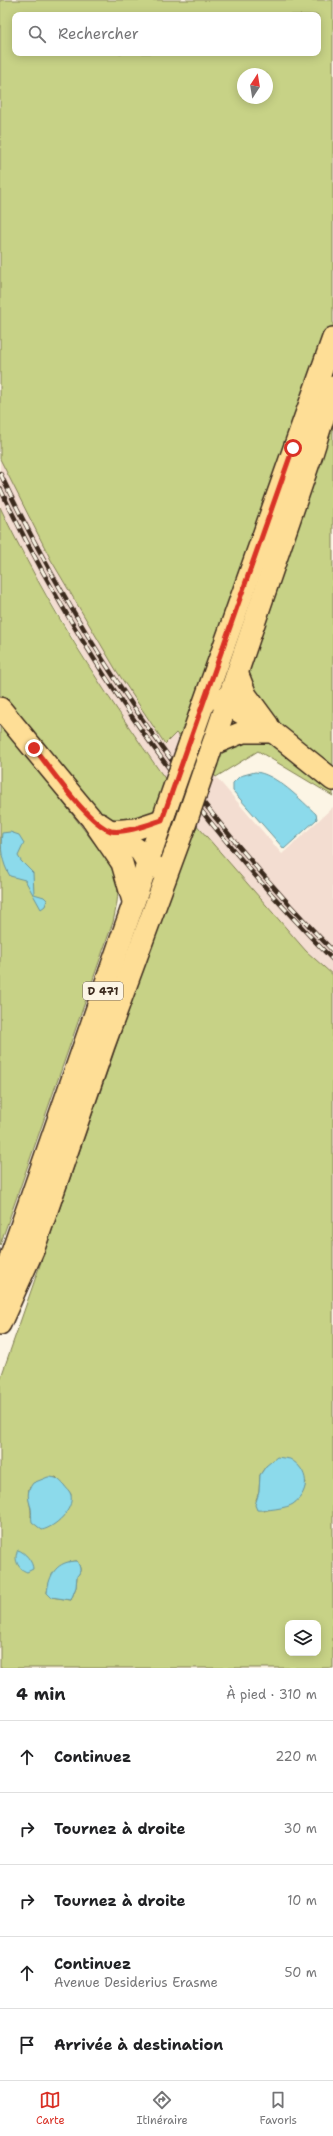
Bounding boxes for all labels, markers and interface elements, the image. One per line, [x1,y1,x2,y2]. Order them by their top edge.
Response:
search box [12,12,321,56]
icon: search [26,23,48,45]
text: Rechercher [58,24,139,44]
north arrow [237,68,273,104]
route start [284,439,302,457]
route end [25,739,43,757]
road number: D 471 [83,982,123,1000]
map controls [285,1620,321,1656]
button: layers [285,1620,321,1656]
text: 4 min [16,1683,66,1705]
text: À pied · 310 m [226,1686,317,1703]
icon: ahead [16,1746,38,1768]
text: Continuez [54,1747,131,1767]
text: 220 m [275,1748,317,1765]
icon: right [16,1818,38,1840]
text: Tournez à droite [54,1819,186,1839]
text: 30 m [283,1820,317,1837]
icon: right [16,1890,38,1912]
text: Tournez à droite [54,1891,186,1911]
text: 10 m [287,1892,317,1909]
text: Continuez [54,1954,131,1974]
icon: ahead [16,1962,38,1984]
text: 50 m [284,1964,317,1981]
text: Avenue Desiderius Erasme [54,1974,218,1991]
icon: arrive [16,2034,38,2056]
text: Arrivée à destination [54,2035,223,2055]
tab: Carte [36,2089,65,2128]
tab: Itinéraire [137,2089,188,2128]
tab: Favoris [260,2089,297,2128]

